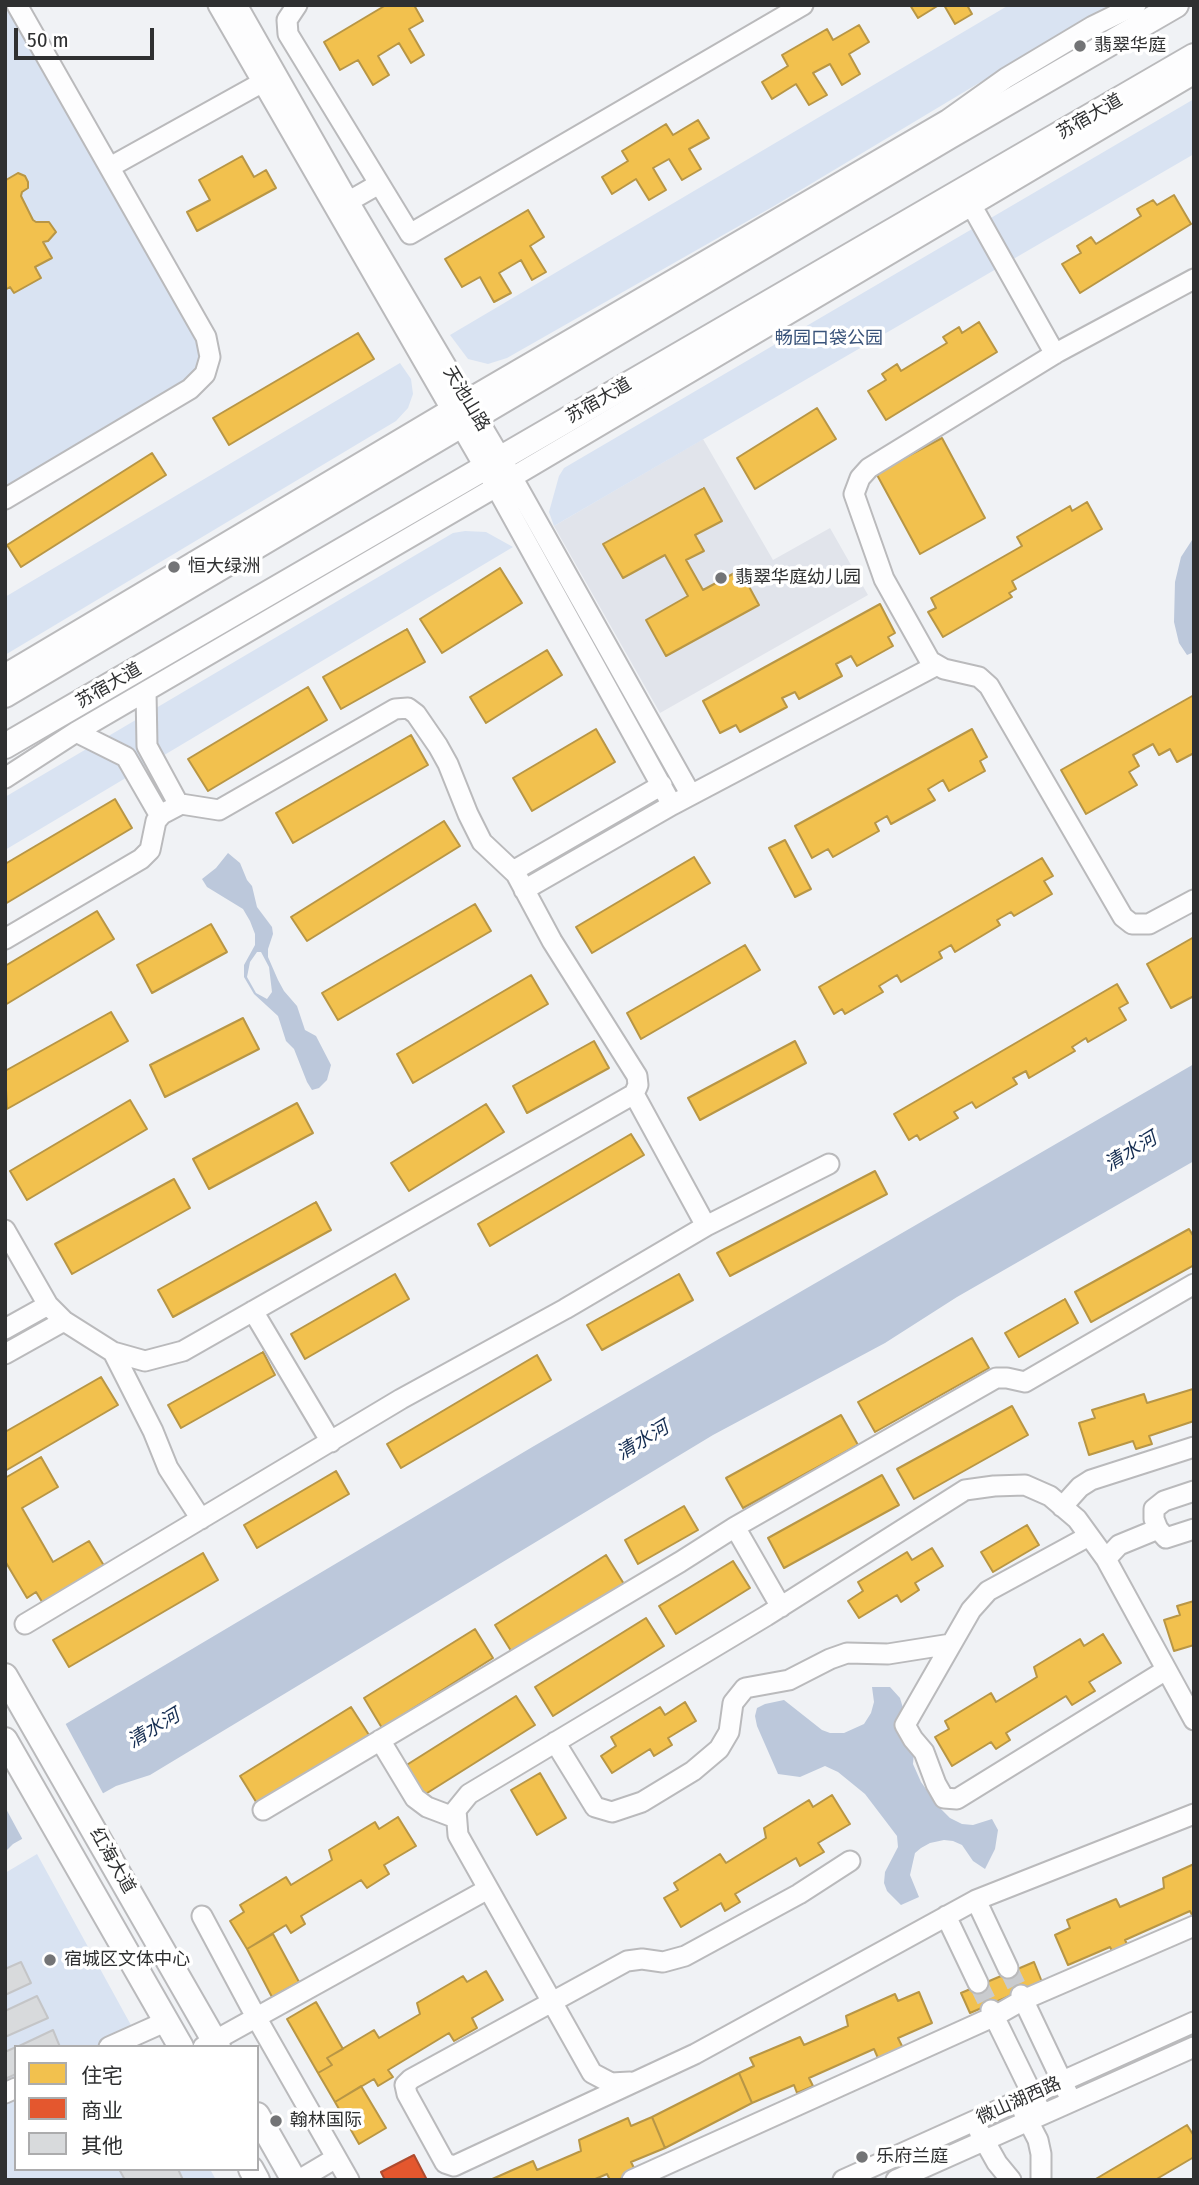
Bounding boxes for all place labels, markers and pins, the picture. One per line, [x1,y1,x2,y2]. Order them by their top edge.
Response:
place label: 翡翠华庭 [1094,35,1166,57]
marker: 翡翠华庭 [1072,38,1088,54]
place label: 恒大绿洲 [188,556,260,578]
marker: 恒大绿洲 [166,559,182,575]
place label: 翡翠华庭幼儿园 [735,567,861,589]
marker: 翡翠华庭幼儿园 [713,570,729,586]
place label: 宿城区文体中心 [64,1949,190,1971]
marker: 宿城区文体中心 [42,1952,58,1968]
place label: 翰林国际 [290,2110,362,2132]
marker: 翰林国际 [268,2113,284,2129]
place label: 乐府兰庭 [876,2146,948,2168]
marker: 乐府兰庭 [854,2149,870,2165]

